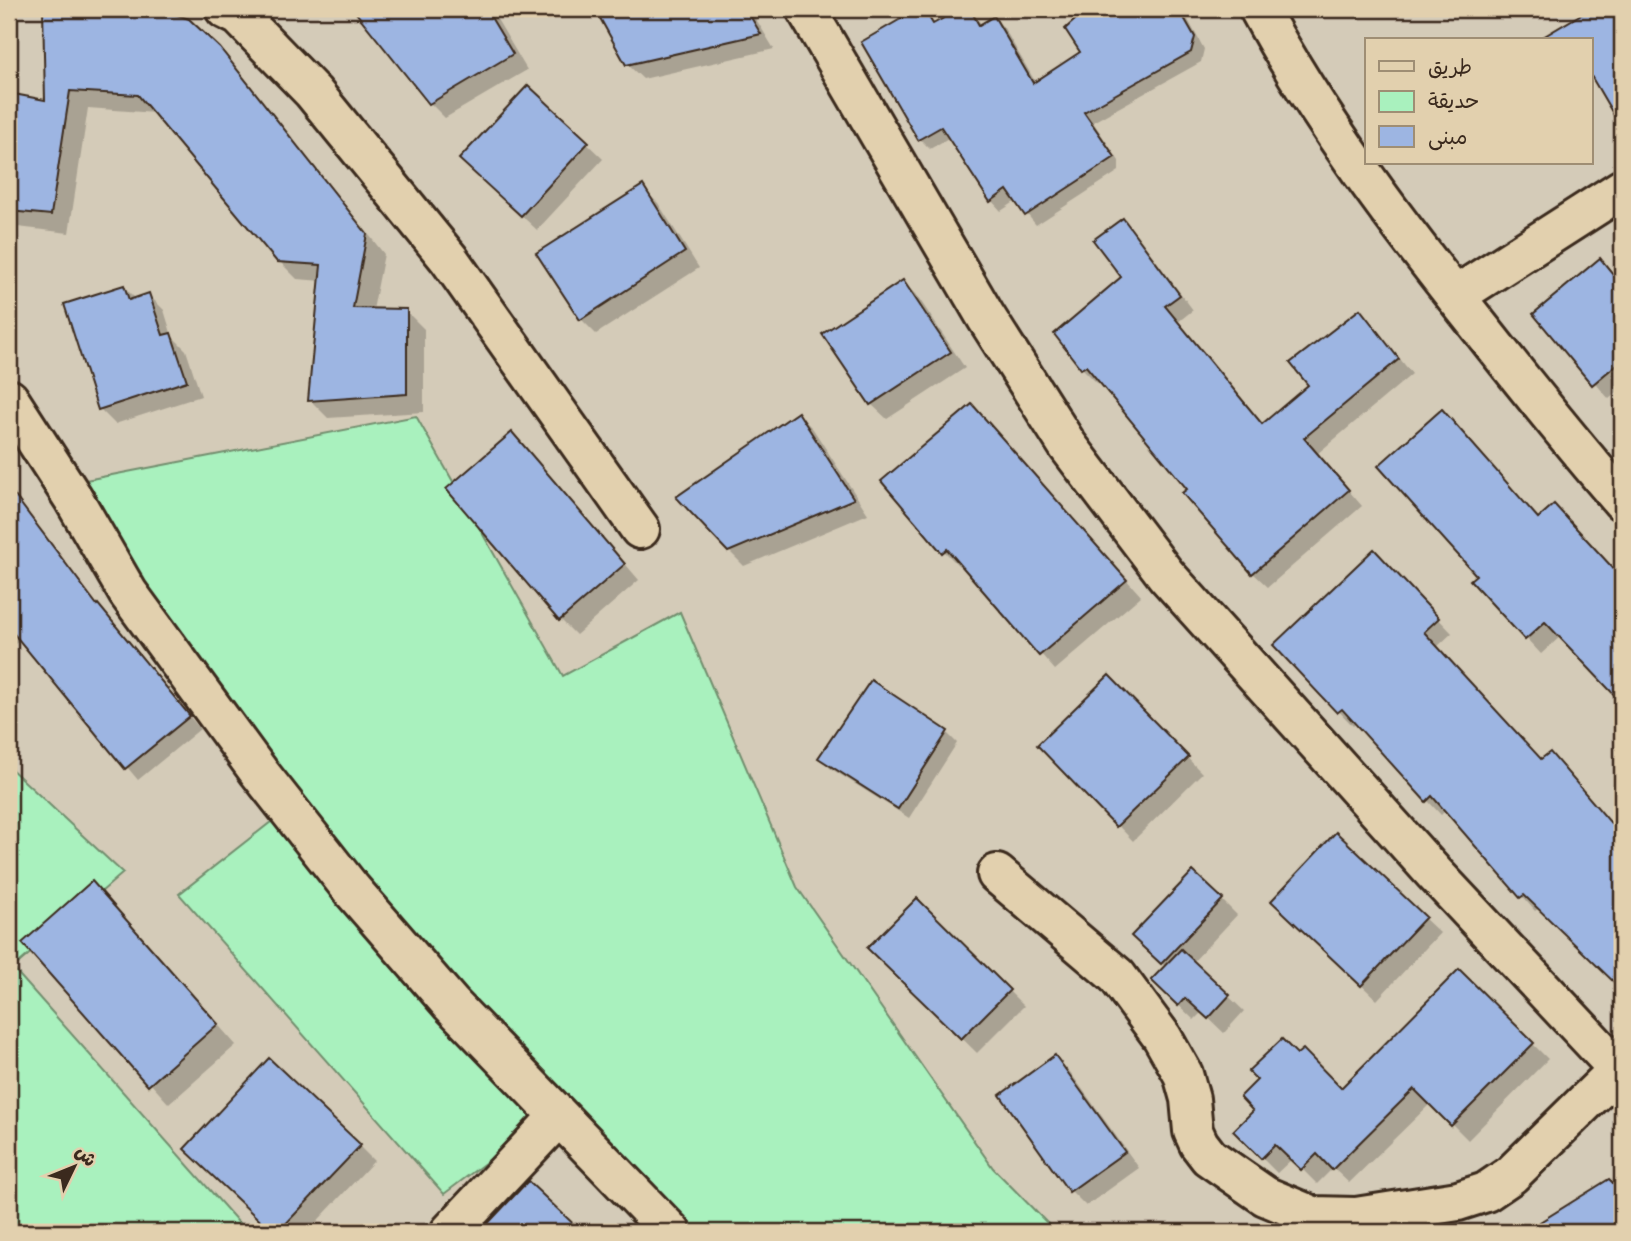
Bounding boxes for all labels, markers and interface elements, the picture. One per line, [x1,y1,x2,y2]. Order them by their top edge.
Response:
legend [1365,38,1592,164]
text: طريق [1428,52,1472,81]
text: حديقة [1428,86,1479,115]
text: مبنى [1428,122,1467,151]
north arrow [38,1132,108,1202]
text: ش [70,1139,103,1172]

